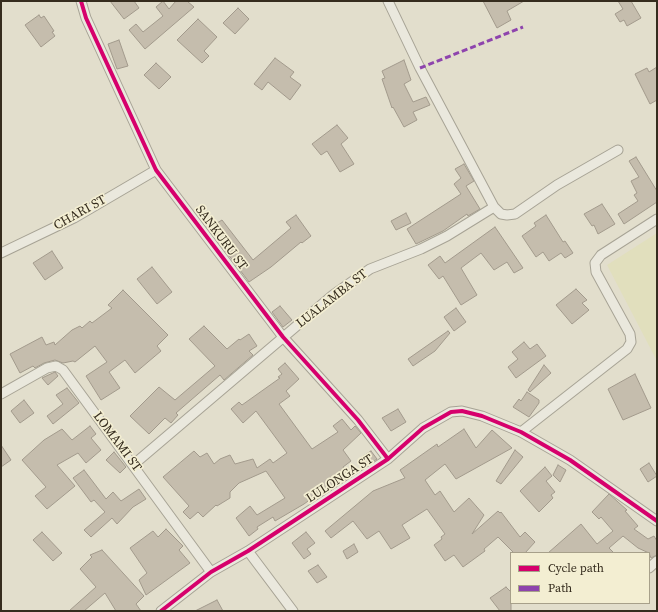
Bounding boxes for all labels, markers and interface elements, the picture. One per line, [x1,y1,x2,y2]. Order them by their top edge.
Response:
street label: CHARI ST [51,192,109,234]
street label: SANKURU ST [192,203,250,273]
street label: LUALAMBA ST [293,266,371,332]
street label: LOMAMI ST [90,409,144,475]
street label: LULONGA ST [304,452,376,506]
legend [510,552,650,604]
text: Cycle path [548,560,604,576]
text: Path [548,580,572,596]

